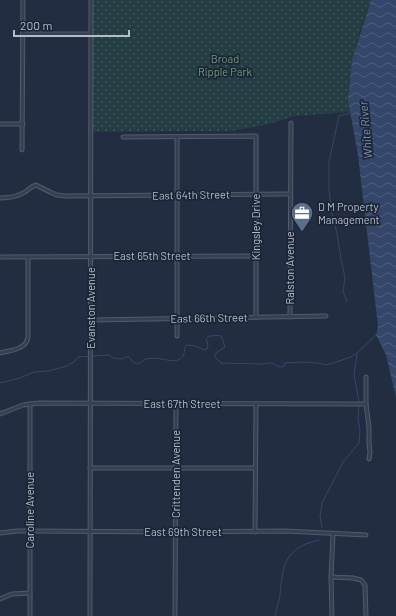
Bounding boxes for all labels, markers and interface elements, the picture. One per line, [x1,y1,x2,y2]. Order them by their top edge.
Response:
scale bar [14,12,129,38]
text: 200 m [20,18,52,32]
park label: Broad Ripple Park [198,52,252,78]
water label: White River [355,100,375,160]
street label: East 64th Street [152,187,230,202]
street label: Kingsley Drive [249,194,262,260]
office icon: D M Property Management [289,200,315,233]
place label: D M Property Management [318,200,380,226]
street label: Ralston Avenue [283,231,296,305]
street label: East 65th Street [113,249,191,262]
street label: Evanston Avenue [84,267,97,349]
street label: East 66th Street [170,310,248,325]
street label: East 67th Street [144,397,220,410]
street label: Crittenden Avenue [169,430,182,518]
street label: Caroline Avenue [23,472,36,548]
street label: East 69th Street [144,525,222,538]

